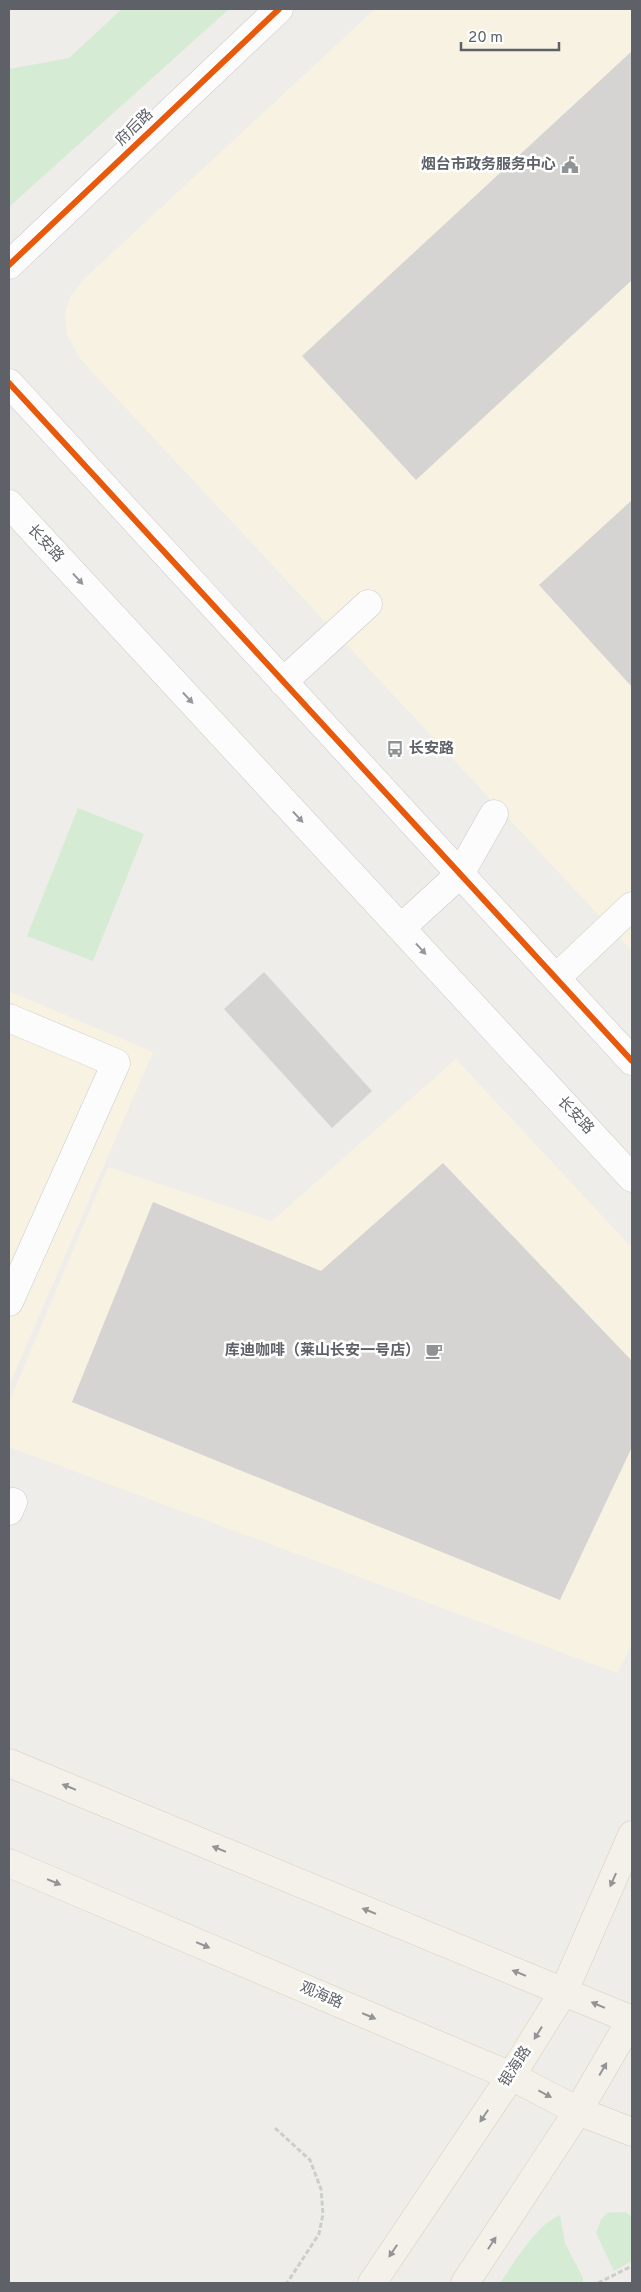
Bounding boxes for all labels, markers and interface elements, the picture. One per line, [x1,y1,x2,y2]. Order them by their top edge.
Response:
scale bar [461,20,558,52]
text: 20 m [468,29,503,48]
street label: 府后路 [112,106,158,150]
place label: 烟台市政务服务中心 [421,155,556,175]
public building icon: 烟台市政务服务中心 [560,155,580,175]
street label: 长安路 [23,521,67,567]
one-way arrow [72,572,83,585]
one-way arrow [182,691,194,703]
bus stop icon: 长安路 [385,739,405,759]
place label: 长安路 [409,740,454,759]
one-way arrow [292,811,304,823]
one-way arrow [415,943,427,955]
street label: 长安路 [553,1093,597,1139]
place label: 库迪咖啡（莱山长安一号店） [225,1341,420,1361]
cafe icon: 库迪咖啡（莱山长安一号店） [424,1341,444,1361]
one-way arrow [61,1783,76,1791]
one-way arrow [212,1845,226,1853]
one-way arrow [608,1873,616,1887]
one-way arrow [47,1878,62,1886]
one-way arrow [361,1907,376,1915]
one-way arrow [196,1942,210,1950]
one-way arrow [511,1969,526,1977]
street label: 观海路 [297,1978,345,2014]
one-way arrow [591,2001,605,2009]
one-way arrow [362,2012,376,2020]
one-way arrow [534,2026,543,2039]
street label: 银海路 [496,2043,536,2091]
one-way arrow [599,2062,607,2076]
one-way arrow [538,2089,551,2098]
one-way arrow [479,2110,489,2123]
one-way arrow [487,2236,497,2249]
one-way arrow [388,2245,398,2258]

